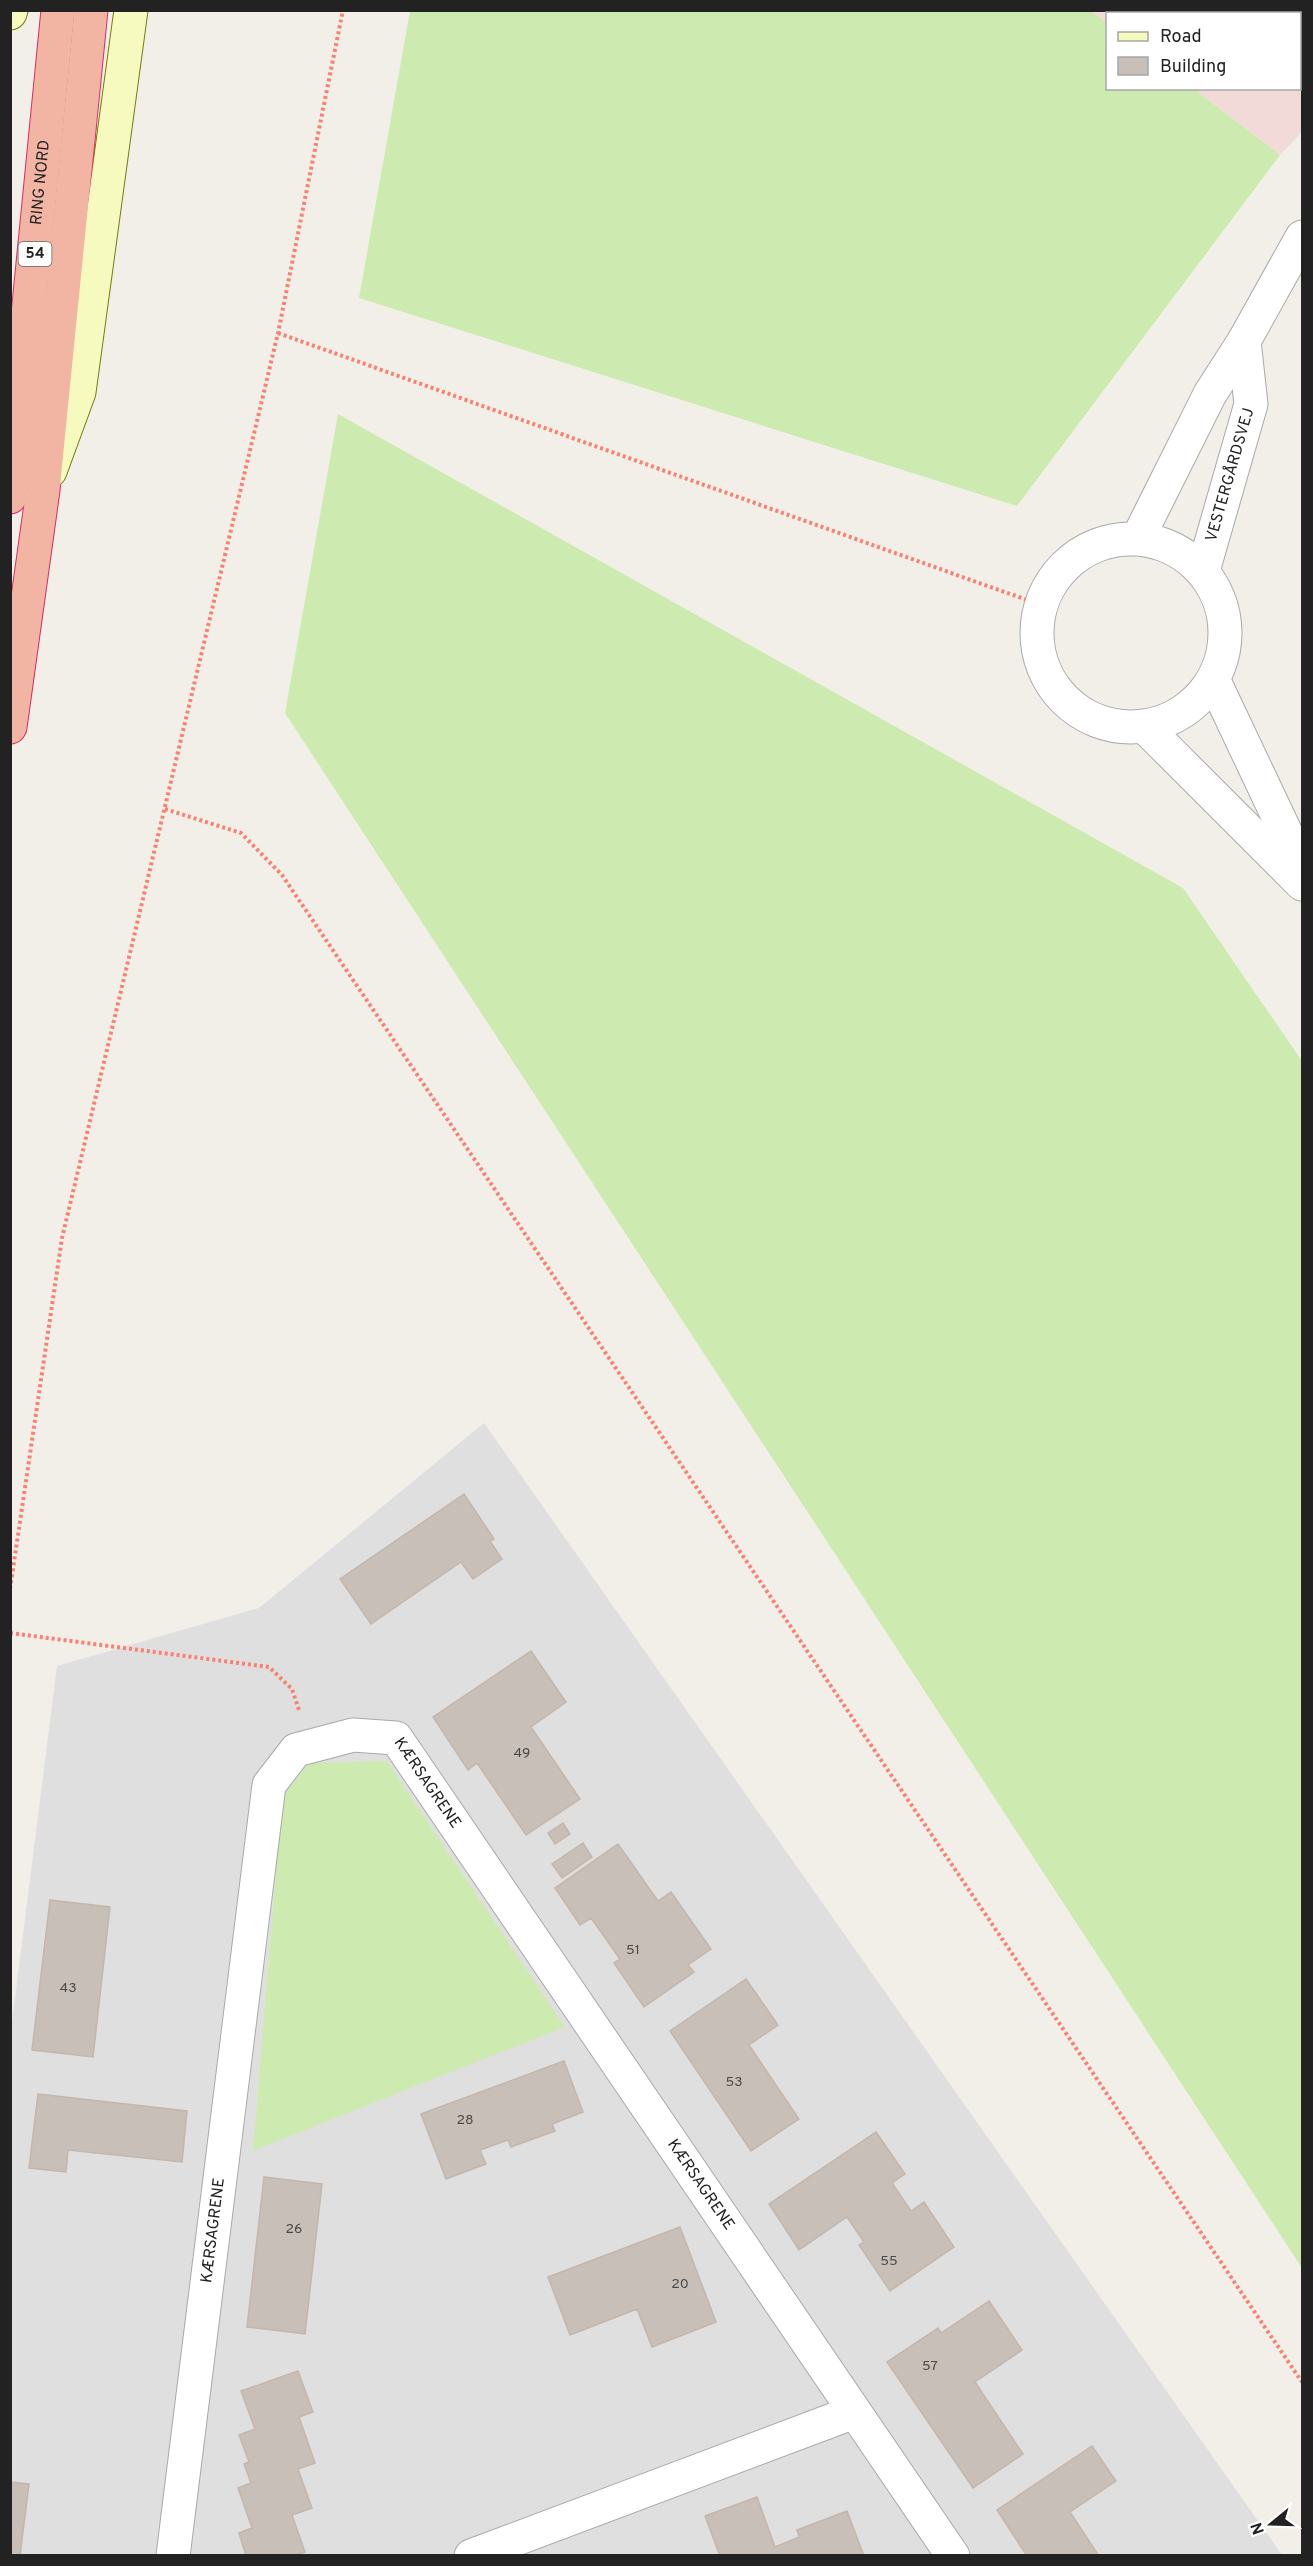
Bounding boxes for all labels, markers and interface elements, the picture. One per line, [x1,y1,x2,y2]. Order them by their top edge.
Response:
legend [1106,12,1301,90]
text: Road [1160,26,1202,49]
text: Building [1160,56,1226,79]
street label: RING NORD [27,139,55,226]
road number: 54 [18,242,51,266]
street label: VESTERGÅRDSVEJ [1202,406,1259,544]
street label: KÆRSAGRENE [389,1734,465,1833]
house number: 49 [514,1745,530,1762]
house number: 51 [626,1942,640,1959]
house number: 43 [59,1980,77,1997]
house number: 53 [725,2074,743,2091]
house number: 28 [456,2112,474,2129]
street label: KÆRSAGRENE [662,2136,738,2234]
street label: KÆRSAGRENE [197,2177,230,2284]
house number: 26 [286,2221,302,2238]
house number: 55 [880,2253,898,2270]
house number: 20 [671,2276,689,2293]
house number: 57 [922,2358,938,2375]
north arrow [1241,2494,1301,2554]
text: N [1247,2520,1270,2537]

